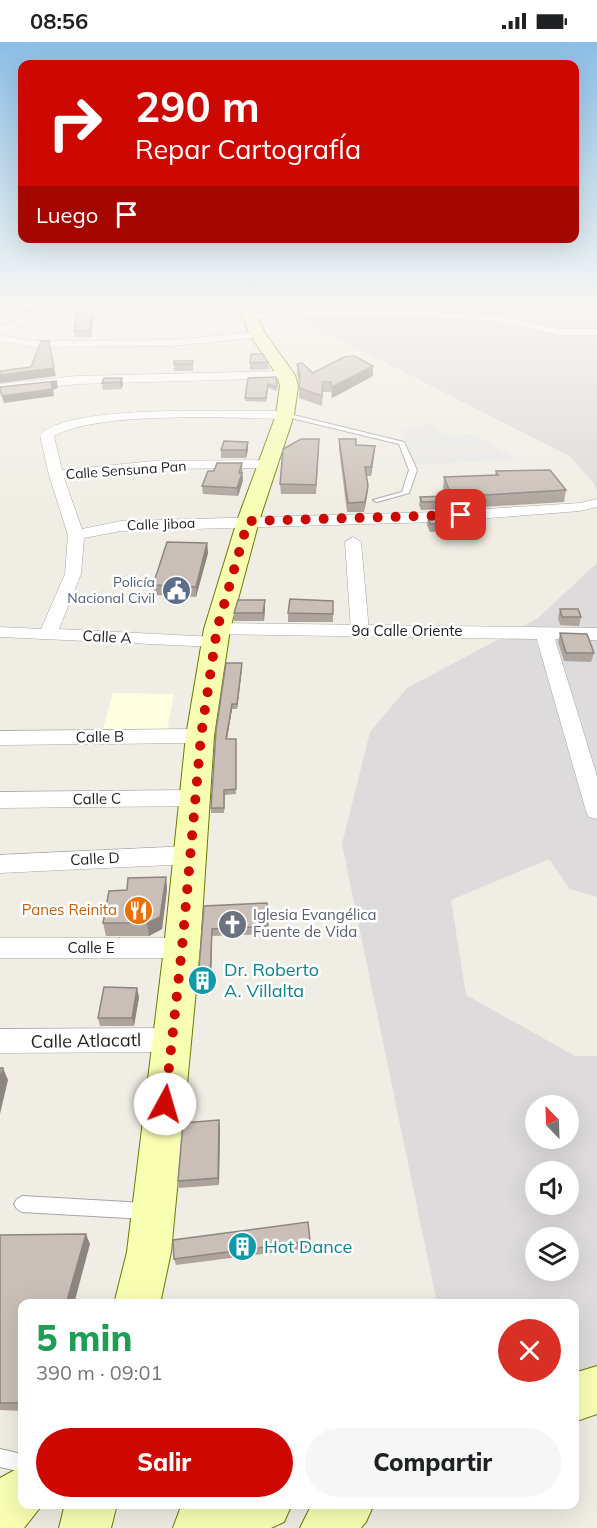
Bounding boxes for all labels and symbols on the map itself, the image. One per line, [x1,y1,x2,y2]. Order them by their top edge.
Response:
street label: Calle Sensuna Pan [65,457,187,483]
pin [435,489,486,540]
street label: Calle Jiboa [126,514,196,534]
place label: Policía Nacional Civil [67,573,155,607]
public building icon: Policía Nacional Civil [160,574,192,606]
street label: 9a Calle Oriente [351,621,463,640]
street label: Calle A [82,626,132,647]
street label: Calle B [76,727,124,746]
street label: Calle C [73,789,121,808]
street label: Calle D [70,848,120,869]
restaurant icon: Panes Reinita [122,894,154,926]
place label: Panes Reinita [22,900,117,919]
place label: Iglesia Evangélica Fuente de Vida [253,905,377,941]
church icon: Iglesia Evangélica Fuente de Vida [216,908,248,940]
street label: Calle E [67,938,115,957]
place label: Dr. Roberto A. Villalta [224,958,319,1002]
building icon: Dr. Roberto A. Villalta [187,964,219,996]
street label: Calle Atlacatl [31,1028,141,1053]
position arrow [133,1072,197,1136]
north arrow [525,1095,579,1149]
building icon: Hot Dance [227,1231,259,1263]
place label: Hot Dance [264,1235,352,1258]

